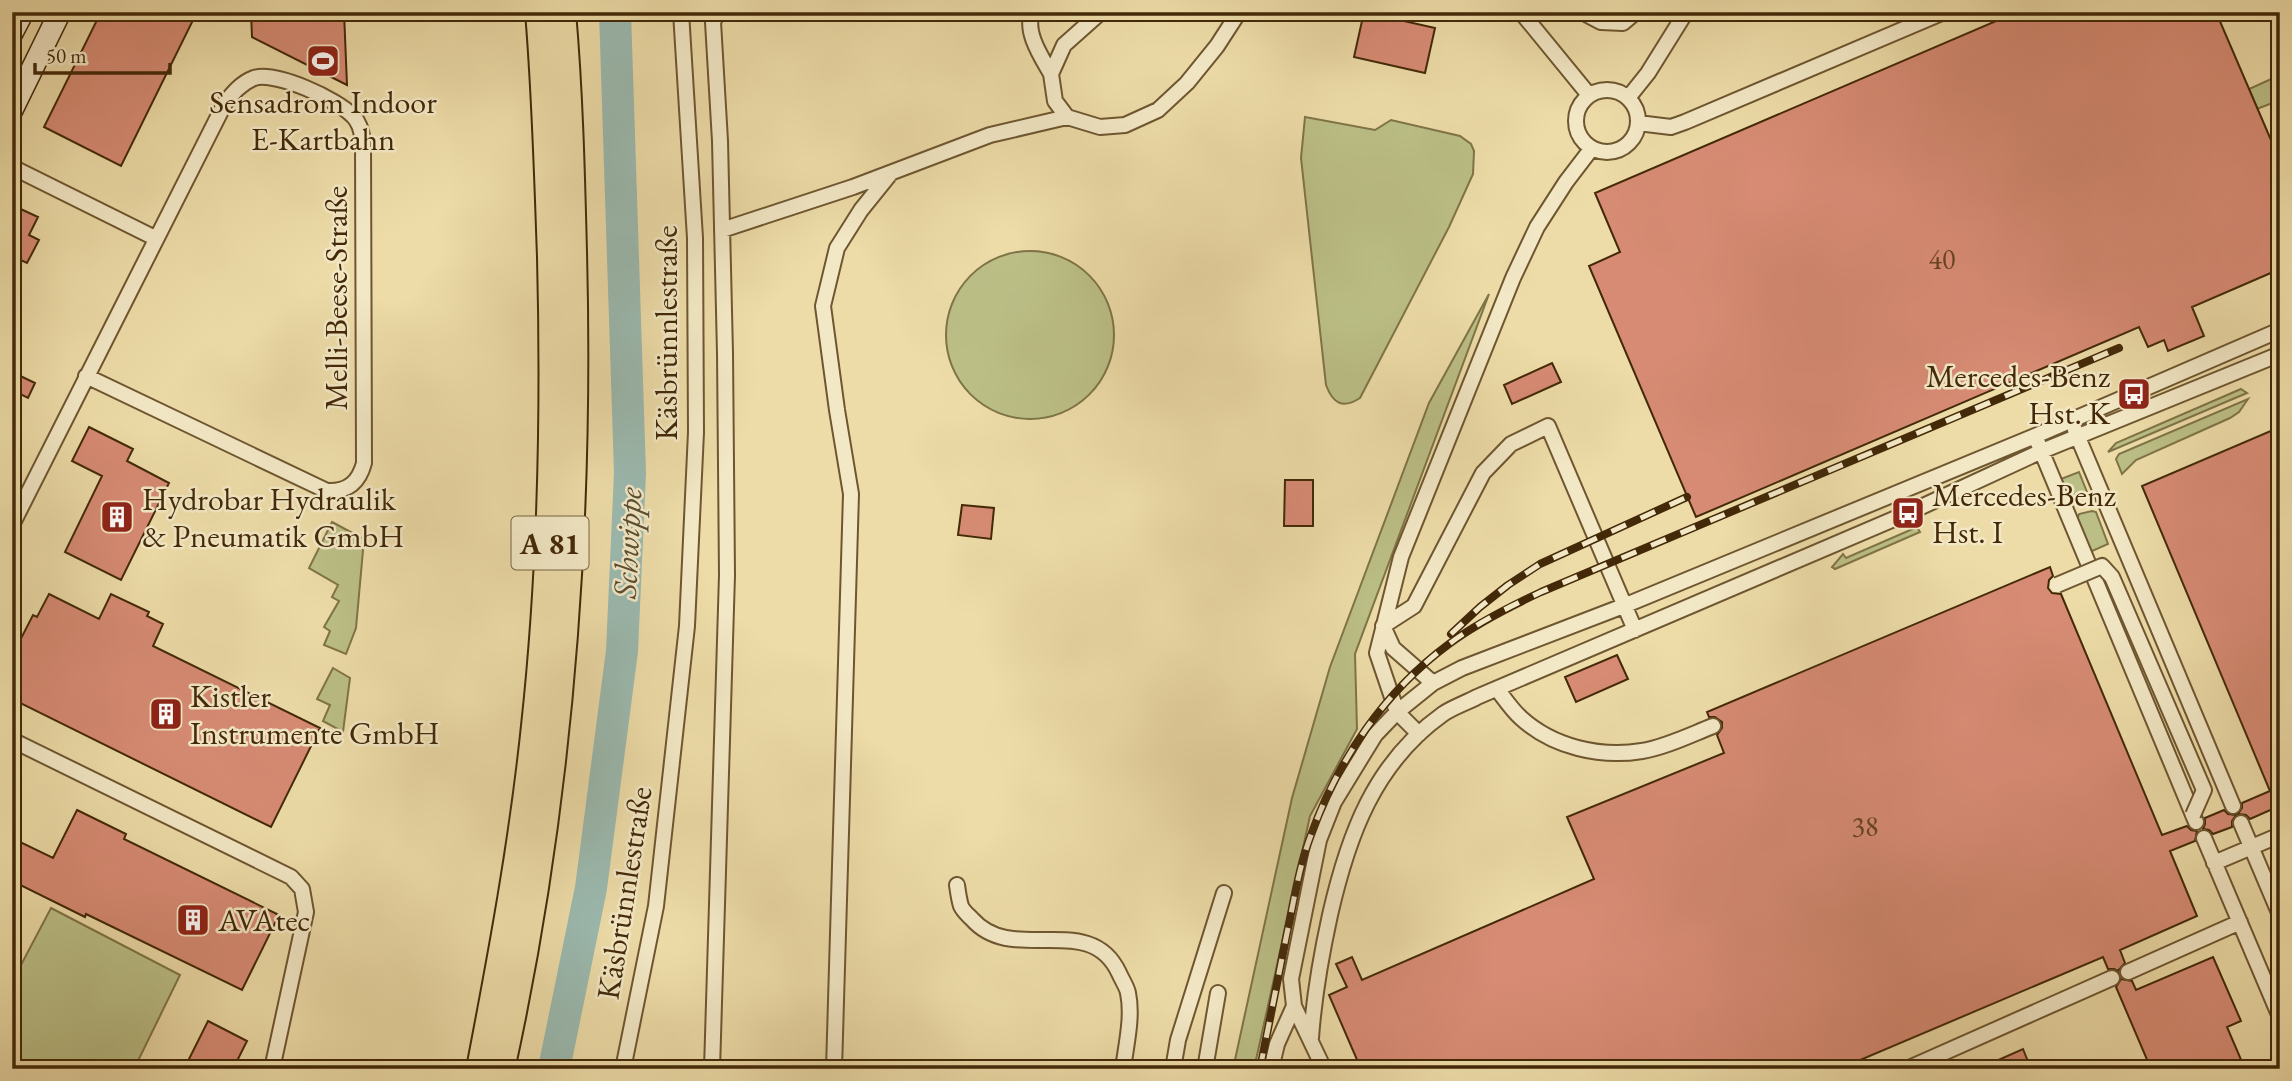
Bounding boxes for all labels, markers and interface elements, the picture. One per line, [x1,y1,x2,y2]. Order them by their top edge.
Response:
scale bar [35,32,170,76]
text: 50 m [46,42,87,69]
sports icon: Sensadrom Indoor E-Kartbahn [304,42,342,80]
place label: Sensadrom Indoor E-Kartbahn [209,81,437,160]
street label: Melli-Beese-Straße [315,186,357,410]
street label: Käsbrünnlestraße [645,225,687,441]
house number: 40 [1929,241,1955,277]
place label: Mercedes-Benz Hst. K [1926,355,2111,434]
bus stop icon: Mercedes-Benz Hst. K [2115,375,2153,413]
place label: Mercedes-Benz Hst. I [1932,474,2116,553]
place label: Hydrobar Hydraulik & Pneumatik GmbH [142,478,404,557]
water label: Schwippe [603,486,651,601]
bus stop icon: Mercedes-Benz Hst. I [1889,494,1927,532]
building icon: Hydrobar Hydraulik & Pneumatik GmbH [98,498,136,536]
road number: A 81 [512,516,588,570]
place label: Kistler Instrumente GmbH [190,675,440,754]
building icon: Kistler Instrumente GmbH [147,695,185,733]
street label: Käsbrünnlestraße [586,783,662,1003]
house number: 38 [1852,808,1878,844]
place label: AVAtec [217,899,310,941]
building icon: AVAtec [174,901,212,939]

